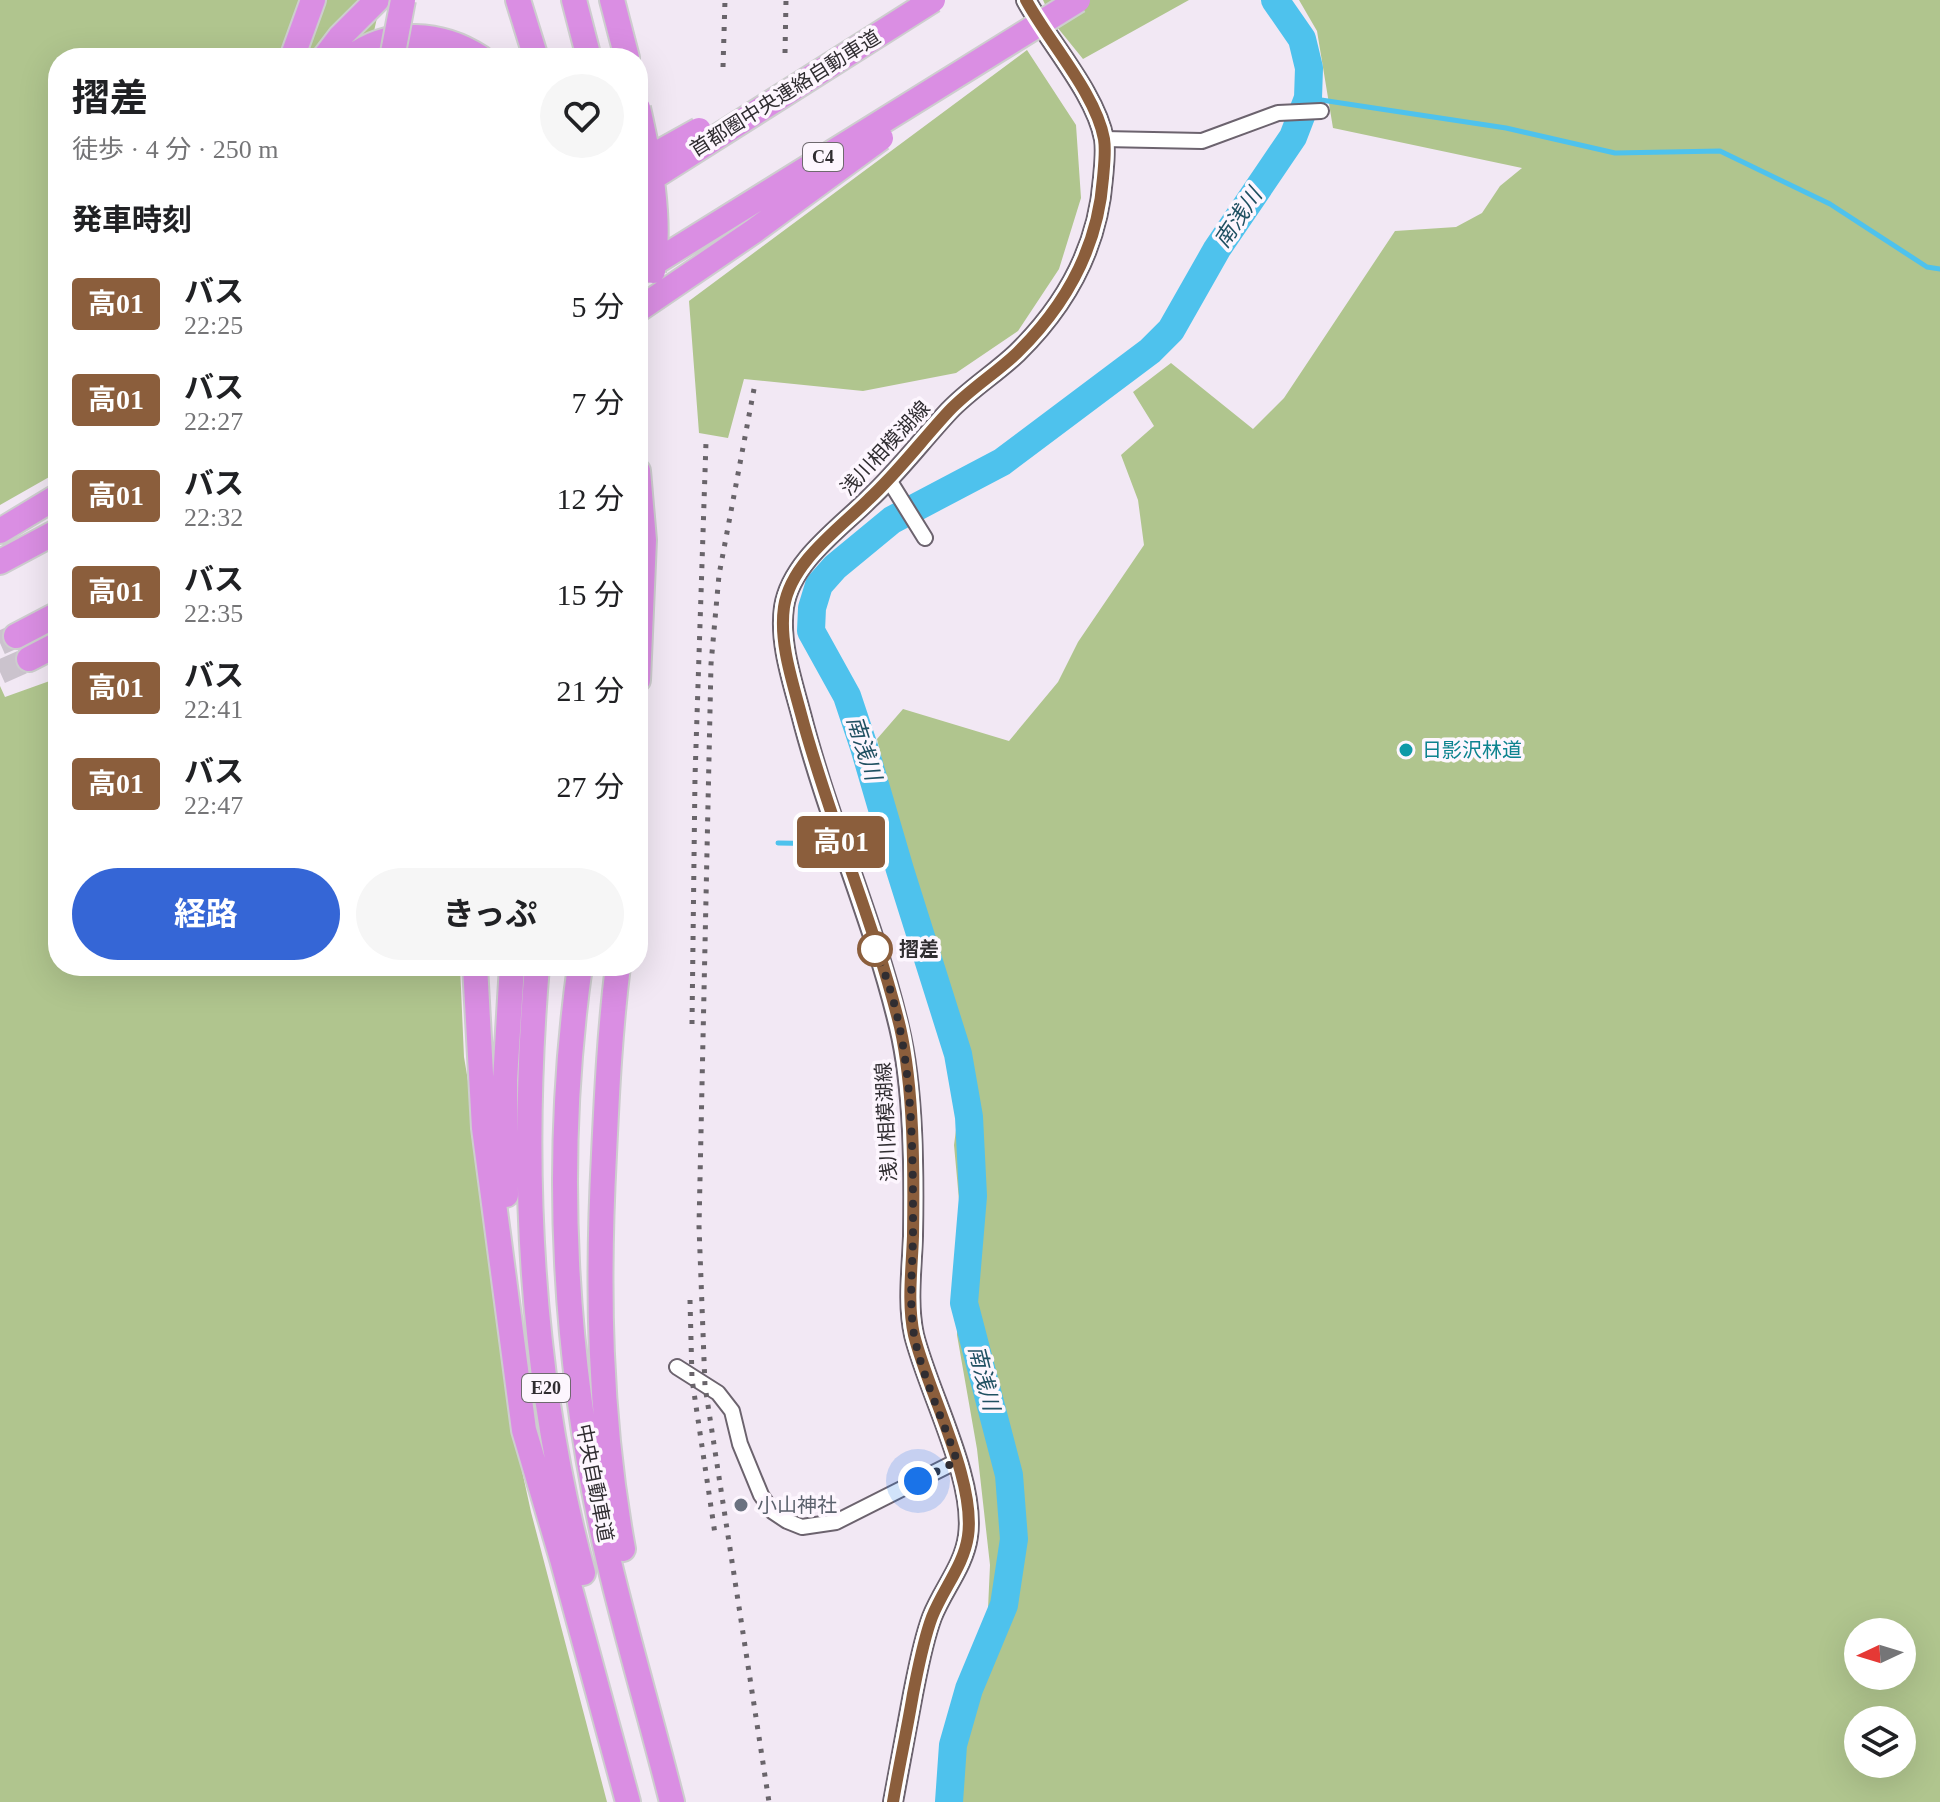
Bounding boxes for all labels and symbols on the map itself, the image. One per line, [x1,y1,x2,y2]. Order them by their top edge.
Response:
street label: 首都圏中央連絡自動車道 [686,25,884,161]
road number: C4 [803,143,843,171]
water label: 南浅川 [1209,182,1268,252]
street label: 浅川相模湖線 [836,397,934,499]
water label: 南浅川 [842,713,887,785]
place label: 日影沢林道 [1422,739,1522,761]
marker: 日影沢林道 [1397,741,1415,759]
line badge: 高01 [795,816,887,868]
marker: 摺差 [858,932,892,966]
place label: 摺差 [899,938,939,960]
street label: 浅川相模湖線 [872,1062,900,1182]
water label: 南浅川 [964,1343,1005,1415]
road number: E20 [522,1374,570,1402]
street label: 中央自動車道 [573,1422,617,1544]
your location [898,1461,938,1501]
place label: 小山神社 [757,1494,837,1516]
marker: 小山神社 [732,1496,750,1514]
north arrow [1844,1618,1916,1690]

